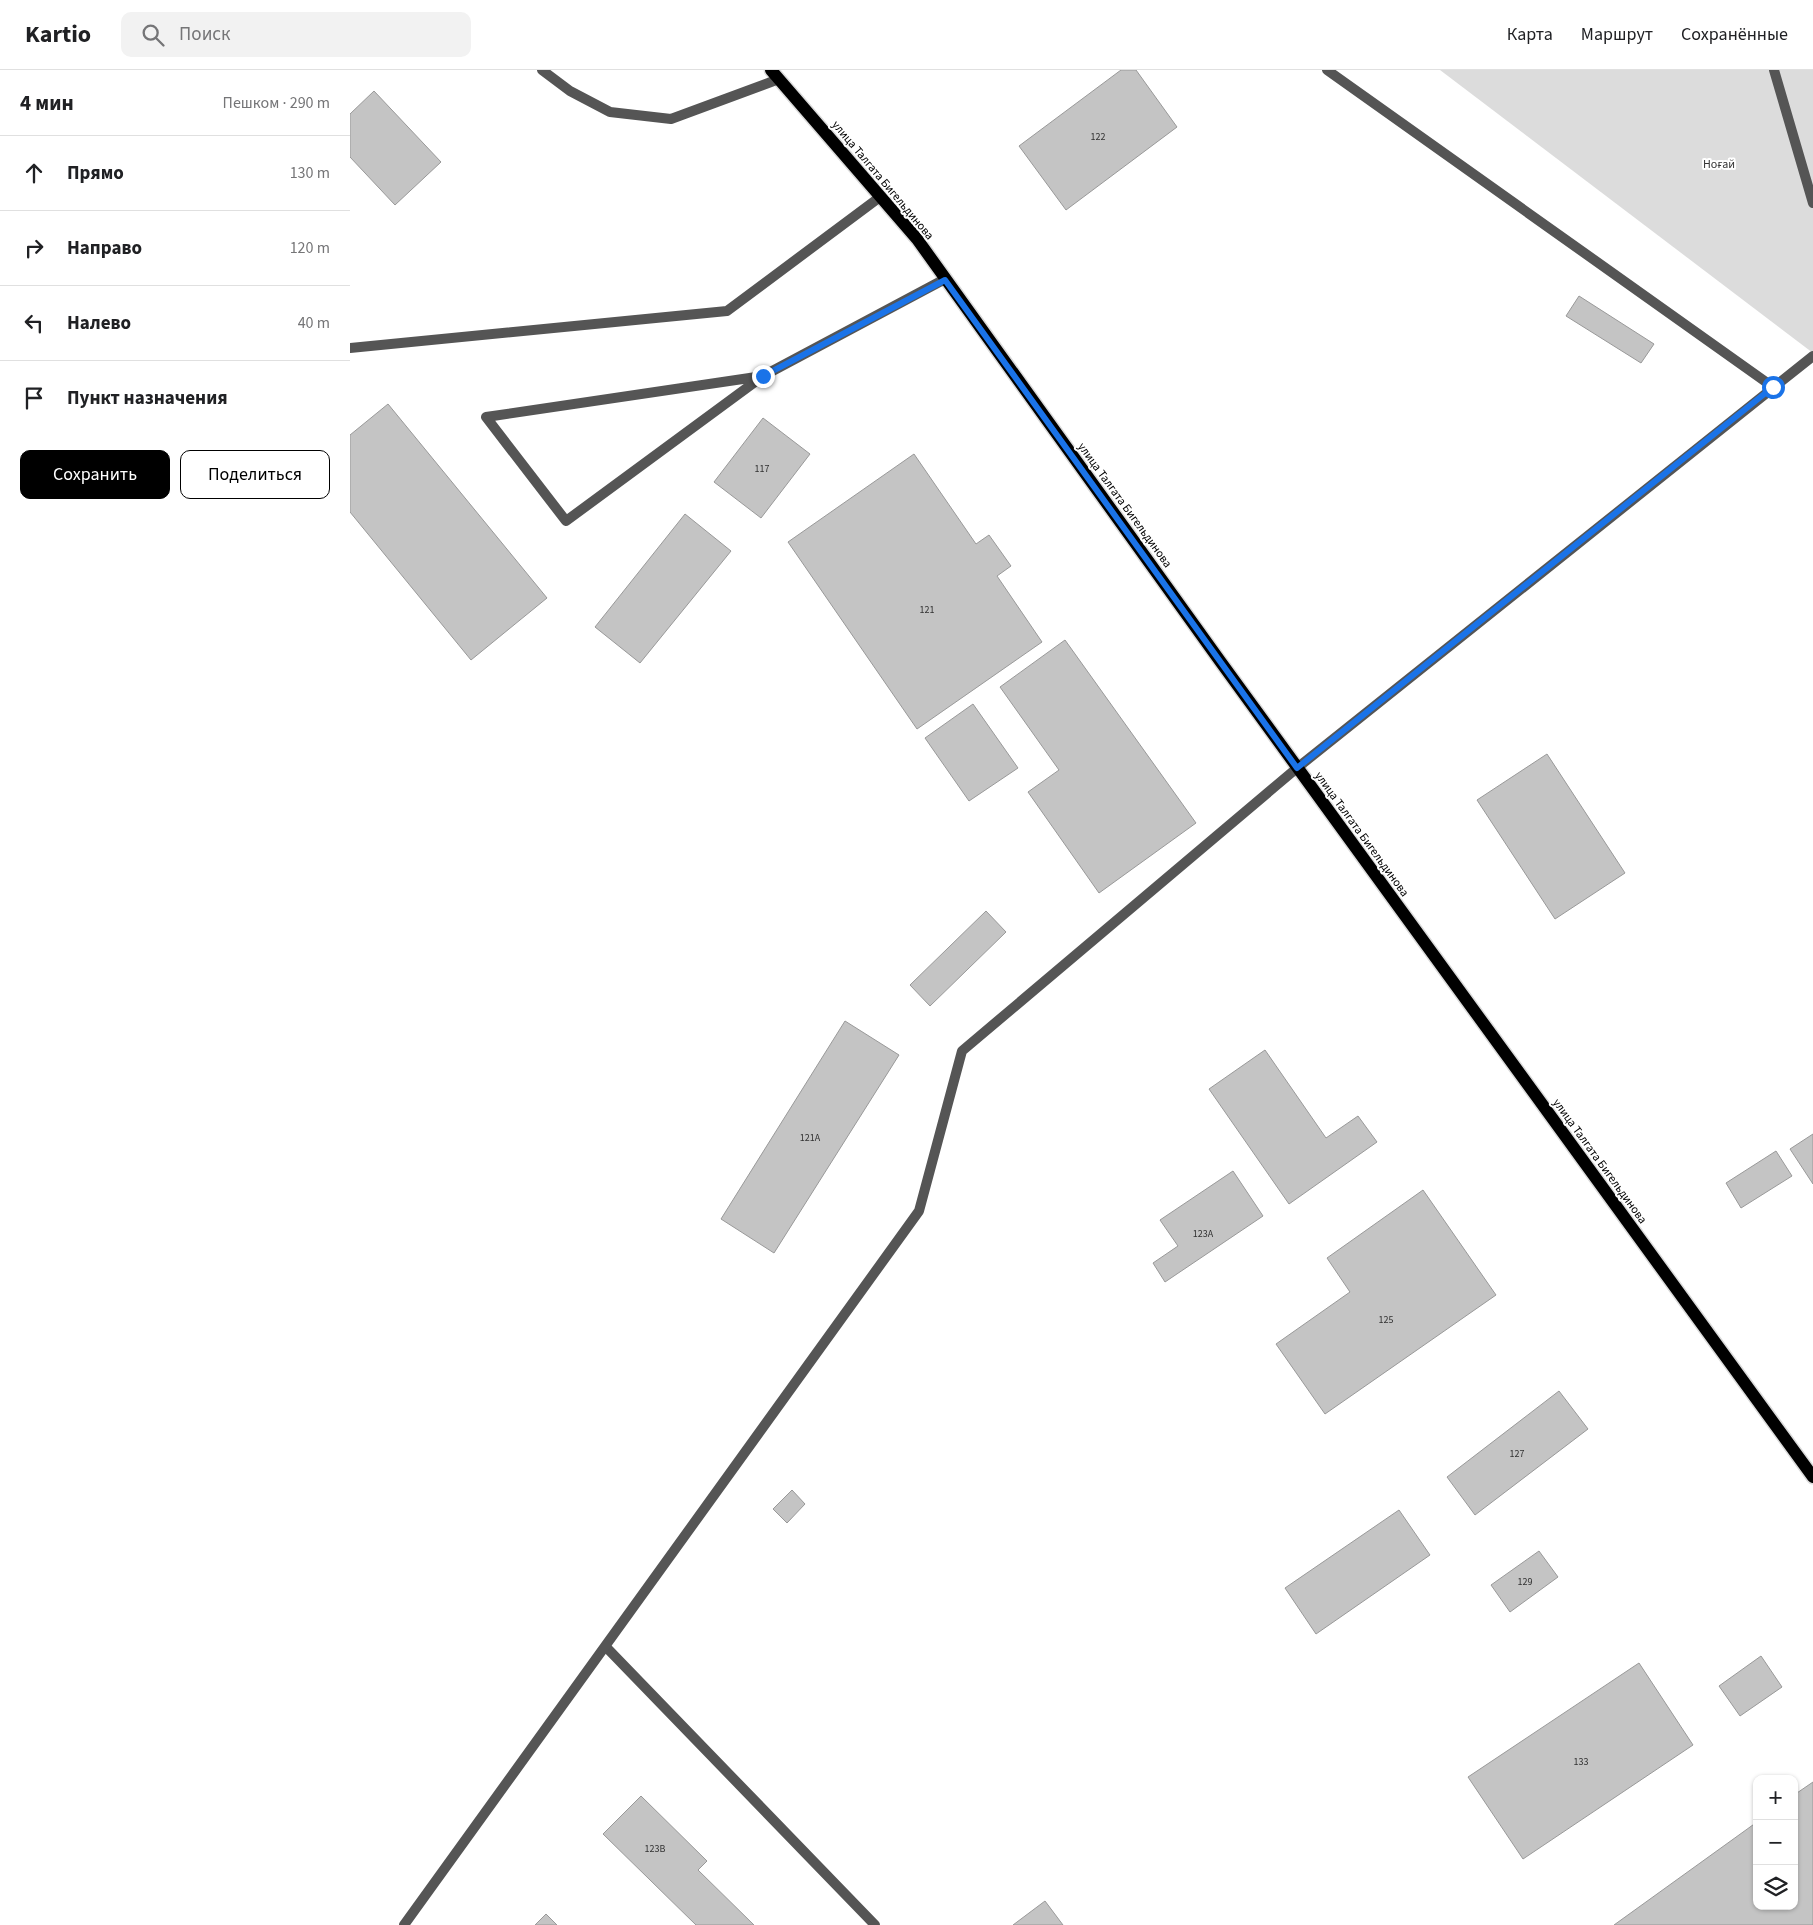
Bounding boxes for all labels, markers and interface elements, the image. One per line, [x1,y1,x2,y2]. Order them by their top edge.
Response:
search box [121,12,471,57]
text: Kartio [25,17,91,52]
icon: search [139,21,167,49]
text: Поиск [179,21,230,48]
text: Карта [1507,22,1553,47]
text: Маршрут [1581,22,1653,47]
text: Сохранённые [1681,22,1788,47]
text: 4 мин [20,88,74,118]
text: Пешком · 290 m [223,92,330,114]
street label: улица Талгата Бигельдинова [828,117,938,244]
house number: 122 [1091,130,1105,144]
park label: Ноғай [1703,156,1735,173]
icon: ahead [20,159,48,187]
text: Прямо [67,160,124,187]
text: 130 m [290,162,330,184]
icon: right [20,234,48,262]
text: Направо [67,235,142,262]
text: 120 m [290,237,330,259]
icon: left [20,309,48,337]
text: Налево [67,310,131,337]
text: 40 m [298,312,330,334]
route end [752,365,775,388]
route start [1762,376,1785,399]
icon: arrive [20,384,48,412]
text: Пункт назначения [67,385,228,412]
street label: улица Талгата Бигельдинова [1073,439,1176,571]
button: Сохранить [20,450,170,499]
button: Поделиться [180,450,330,499]
house number: 117 [755,462,769,476]
house number: 121 [920,603,934,617]
street label: улица Талгата Бигельдинова [1310,768,1413,900]
street label: улица Талгата Бигельдинова [1548,1095,1651,1227]
house number: 121А [800,1131,821,1145]
house number: 123А [1193,1227,1214,1241]
house number: 125 [1379,1313,1393,1327]
house number: 127 [1510,1447,1524,1461]
house number: 129 [1518,1575,1532,1589]
house number: 133 [1574,1755,1588,1769]
map controls [1753,1775,1798,1910]
button: + [1753,1775,1798,1820]
button: − [1753,1820,1798,1865]
house number: 123В [645,1842,666,1856]
button: layers [1753,1865,1798,1910]

